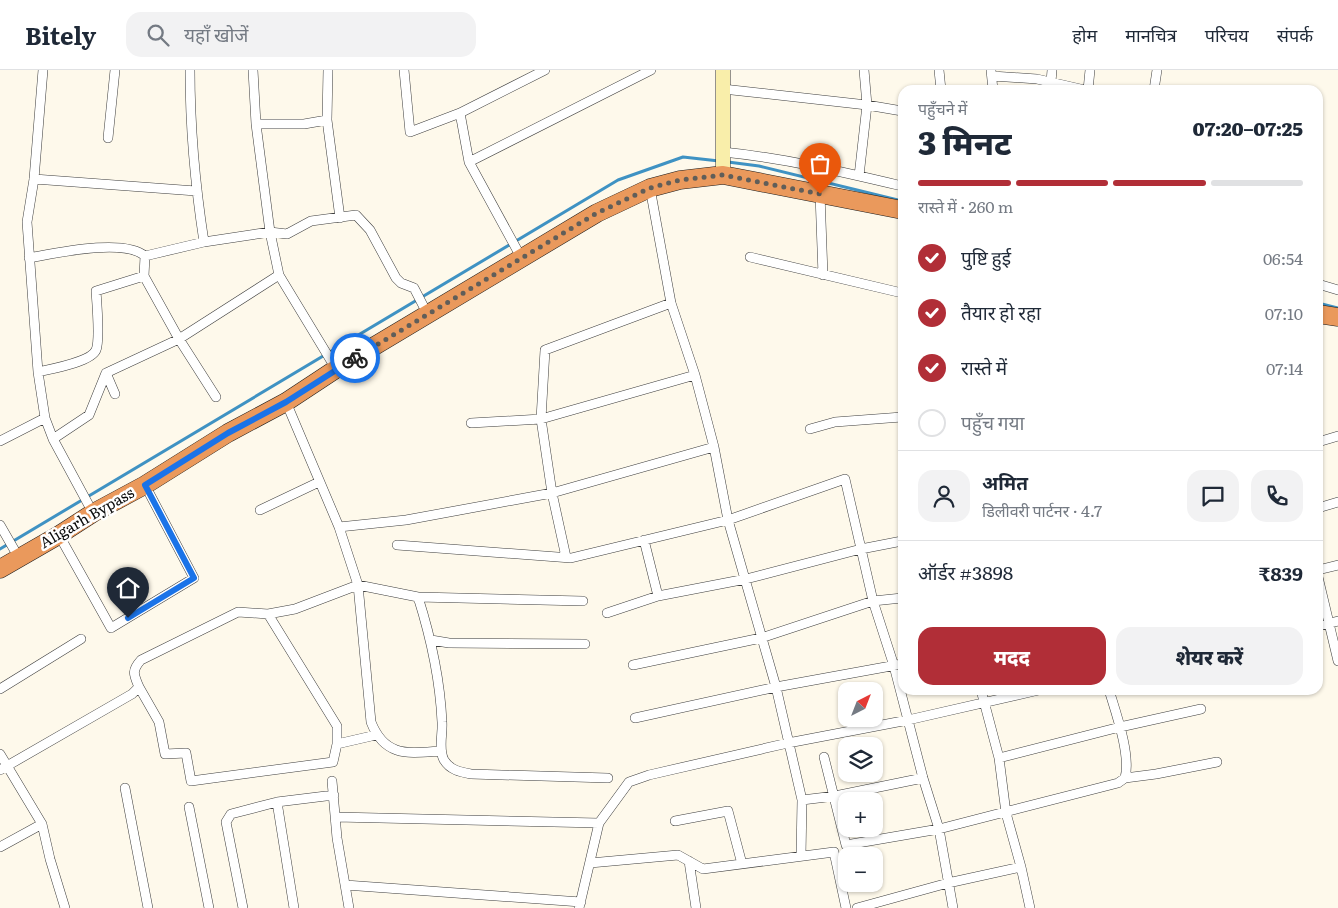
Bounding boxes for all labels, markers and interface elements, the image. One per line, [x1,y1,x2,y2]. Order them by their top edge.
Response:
search box [126,12,476,57]
text: Bitely [25,17,96,52]
text: यहाँ खोजें [184,20,248,48]
icon: search [144,21,172,49]
text: होम [1072,21,1097,48]
text: मानचित्र [1125,21,1177,48]
text: परिचय [1205,21,1249,48]
text: संपर्क [1277,21,1313,48]
text: पहुँचने में [918,96,967,120]
text: 07:20–07:25 [1193,114,1303,142]
text: 3 मिनट [918,117,1011,165]
pin [799,143,841,194]
icon: bag [806,150,834,178]
text: रास्ते में · 260 m [918,194,1013,218]
text: पुष्टि हुई [961,243,1011,271]
icon: check [918,244,946,272]
text: 06:54 [1263,246,1303,270]
text: तैयार हो रहा [961,298,1041,326]
icon: check [918,299,946,327]
text: 07:10 [1265,301,1303,325]
courier [330,333,380,383]
icon: bike [341,344,369,372]
text: रास्ते में [961,353,1007,381]
icon: check [918,354,946,382]
text: 07:14 [1266,356,1303,380]
text: पहुँच गया [961,408,1024,436]
text: अमित [982,468,1028,496]
button: person [918,470,970,522]
button: chat [1187,470,1239,522]
button: phone [1251,470,1303,522]
street label: Aligarh Bypass [35,480,138,553]
text: डिलीवरी पार्टनर · 4.7 [982,498,1102,522]
text: ऑर्डर #3898 [918,558,1013,586]
text: ₹839 [1259,559,1303,587]
pin [107,567,149,618]
icon: home [114,574,142,602]
button: मदद [918,627,1106,685]
button: शेयर करें [1116,627,1303,685]
north arrow [838,682,882,728]
map controls [838,682,883,892]
button: layers [838,737,883,782]
button: + [838,792,883,837]
button: − [838,847,883,892]

